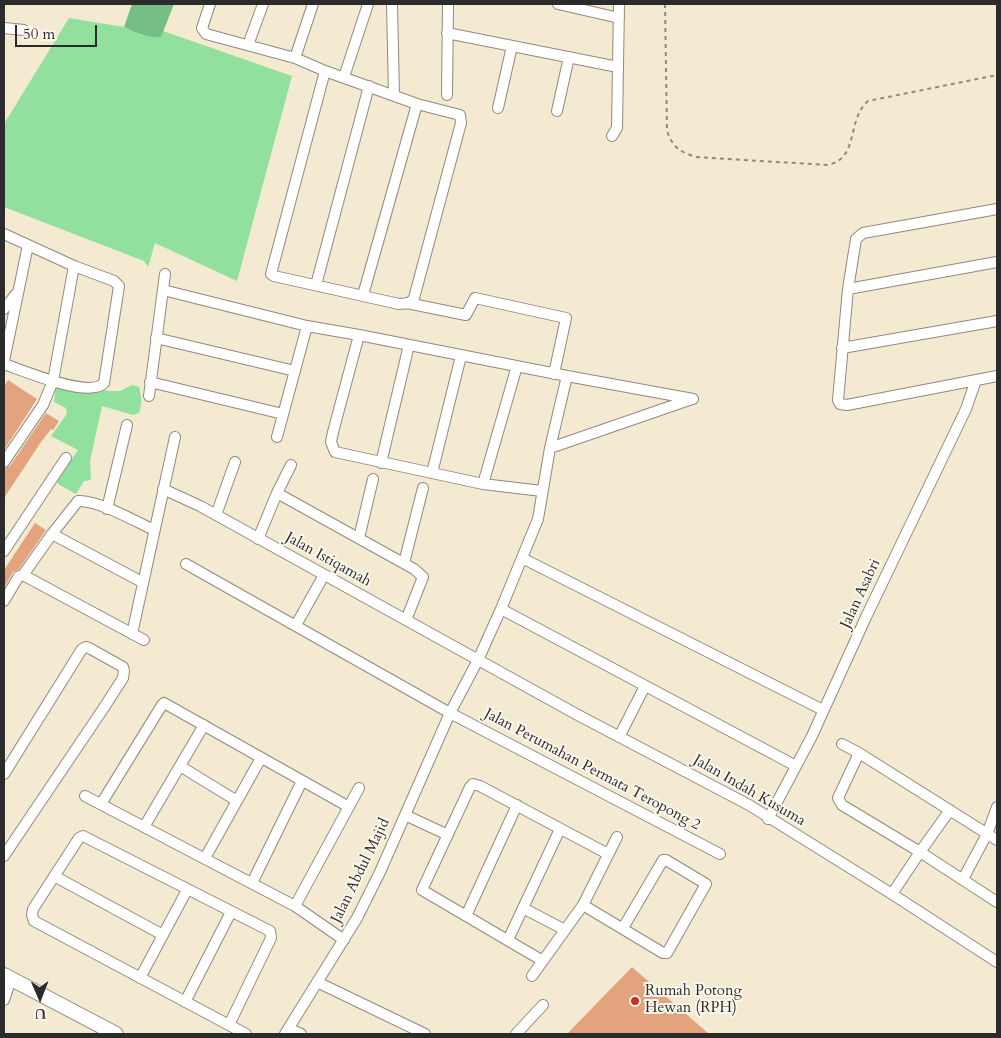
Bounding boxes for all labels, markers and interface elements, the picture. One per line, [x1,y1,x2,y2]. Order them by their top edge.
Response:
scale bar [18,15,100,47]
text: 50 m [23,24,55,44]
street label: Jalan Istiqamah [282,529,374,591]
street label: Jalan Asabri [837,557,885,631]
street label: Jalan Perumahan Permata Teropong 2 [481,705,703,835]
street label: Jalan Indah Kusuma [690,752,808,830]
street label: Jalan Abdul Majid [328,816,394,926]
north arrow [15,973,65,1023]
place label: Rumah Potong Hewan (RPH) [645,983,742,1018]
marker: Rumah Potong Hewan (RPH) [629,995,641,1007]
text: U [34,1004,46,1023]

